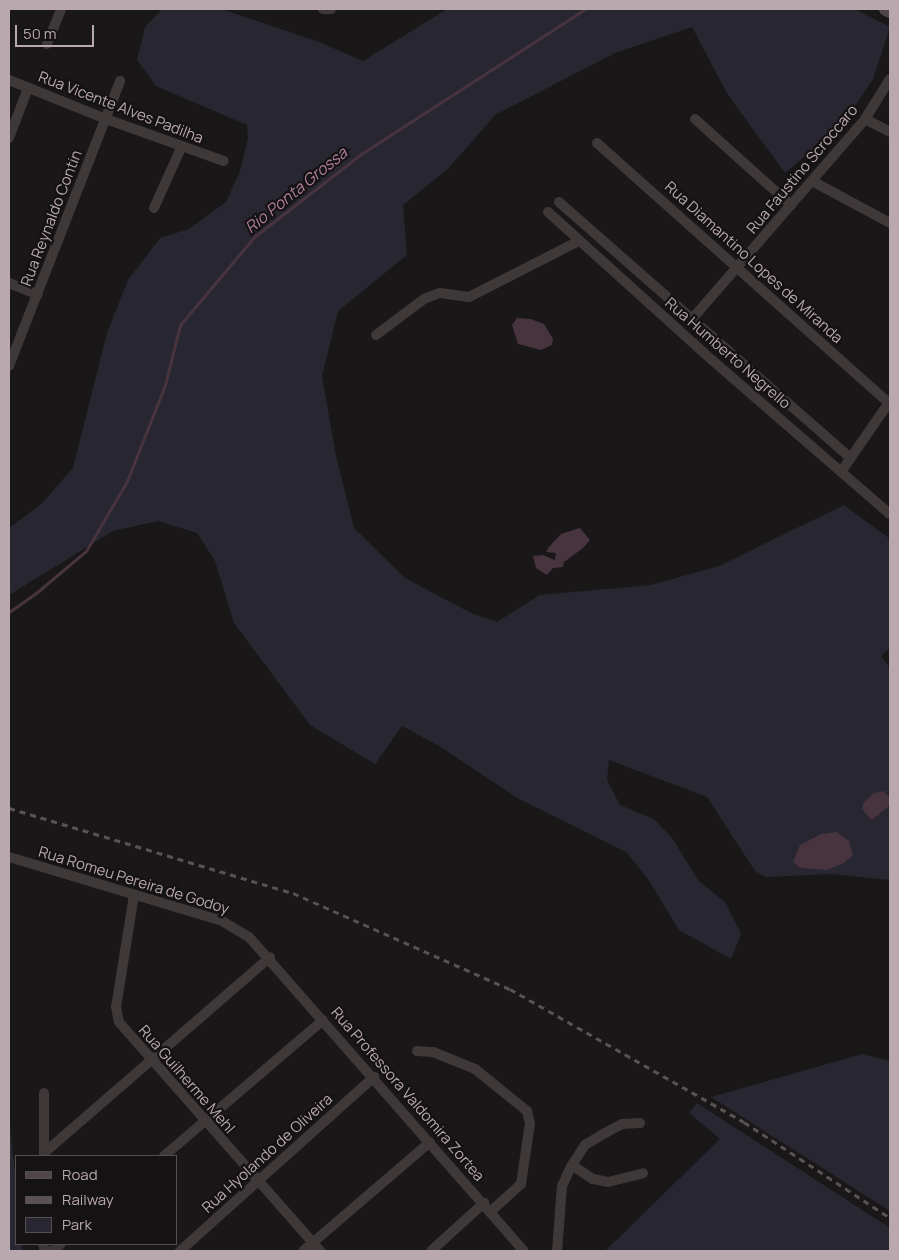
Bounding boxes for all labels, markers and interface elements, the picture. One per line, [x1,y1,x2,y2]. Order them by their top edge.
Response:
scale bar [18,15,96,47]
text: 50 m [23,23,57,44]
street label: Rua Vicente Alves Padilha [36,67,206,147]
street label: Rua Faustino Scroccaro [743,101,861,237]
water label: Rio Ponta Grossa [241,143,351,237]
street label: Rua Reynaldo Contin [17,147,85,289]
street label: Rua Diamantino Lopes de Miranda [661,177,847,347]
street label: Rua Humberto Negrello [662,294,794,412]
street label: Rua Romeu Pereira de Godoy [36,842,232,918]
street label: Rua Professora Valdomira Zortea [328,1003,488,1185]
street label: Rua Guilherme Mehl [135,1021,239,1137]
street label: Rua Hyolando de Oliveira [198,1090,336,1216]
legend [15,1155,178,1245]
text: Road [62,1164,98,1185]
text: Railway [62,1189,114,1210]
text: Park [62,1214,92,1235]

